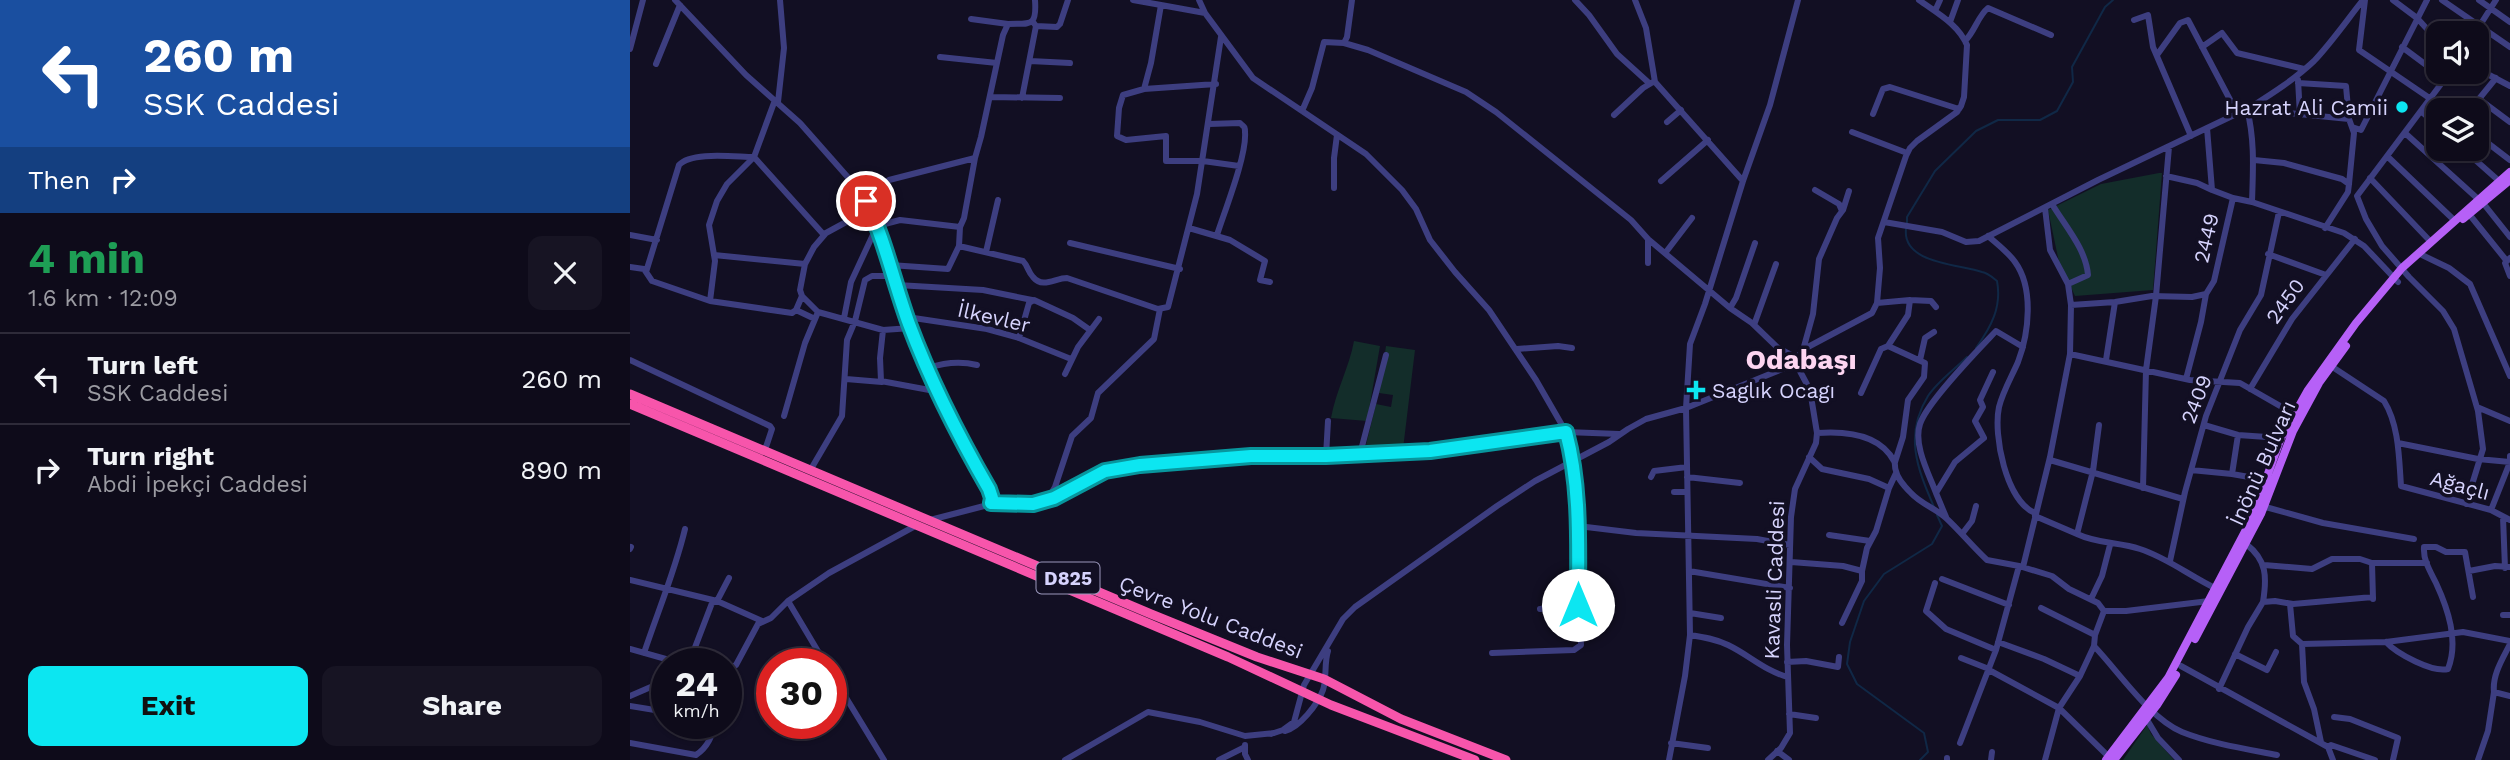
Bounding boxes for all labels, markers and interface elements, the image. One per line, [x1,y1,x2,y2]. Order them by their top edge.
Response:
map controls [2426,21,2489,161]
button: sound [2426,21,2489,84]
text: 260 m [143,26,294,84]
icon: left [28,28,119,119]
text: SSK Caddesi [143,85,340,123]
place label: Hazrat Ali Camii [2224,95,2388,120]
button: layers [2426,98,2489,161]
marker: Hazrat Ali Camii [2394,99,2410,115]
icon: right [104,161,142,199]
text: Then [28,165,90,195]
pin [836,171,896,231]
icon: arrive [847,182,885,220]
street label: 2449 [2188,211,2224,265]
text: 4 min [28,234,145,283]
button: close [528,236,602,310]
street label: 2450 [2260,274,2310,328]
text: 1.6 km · 12:09 [28,285,178,312]
street label: İlkevler [955,297,1033,338]
district label: Odabaşı [1745,343,1857,376]
text: Turn left [87,350,198,380]
icon: left [28,360,66,398]
text: 260 m [521,364,602,394]
street label: 2409 [2175,371,2217,427]
place label: Saglık Ocagı [1712,378,1835,403]
text: SSK Caddesi [87,380,228,407]
marker: Saglık Ocagı [1686,380,1706,400]
street label: İnönü Bulvarı [2223,397,2301,529]
text: Turn right [87,441,214,471]
icon: right [28,451,66,489]
text: 890 m [520,455,602,485]
street label: Ağaçlı [2427,465,2493,505]
text: Abdi İpekçi Caddesi [87,471,308,498]
street label: Kavasli Caddesi [1759,500,1789,660]
road number: D825 [1036,562,1100,594]
position arrow [1541,568,1615,642]
street label: Çevre Yolu Caddesi [1116,570,1306,664]
speed limit sign: 30 [756,648,847,739]
text: 24 [675,663,718,705]
button: Exit [28,666,308,746]
button: Share [322,666,602,746]
text: km/h [673,700,720,721]

